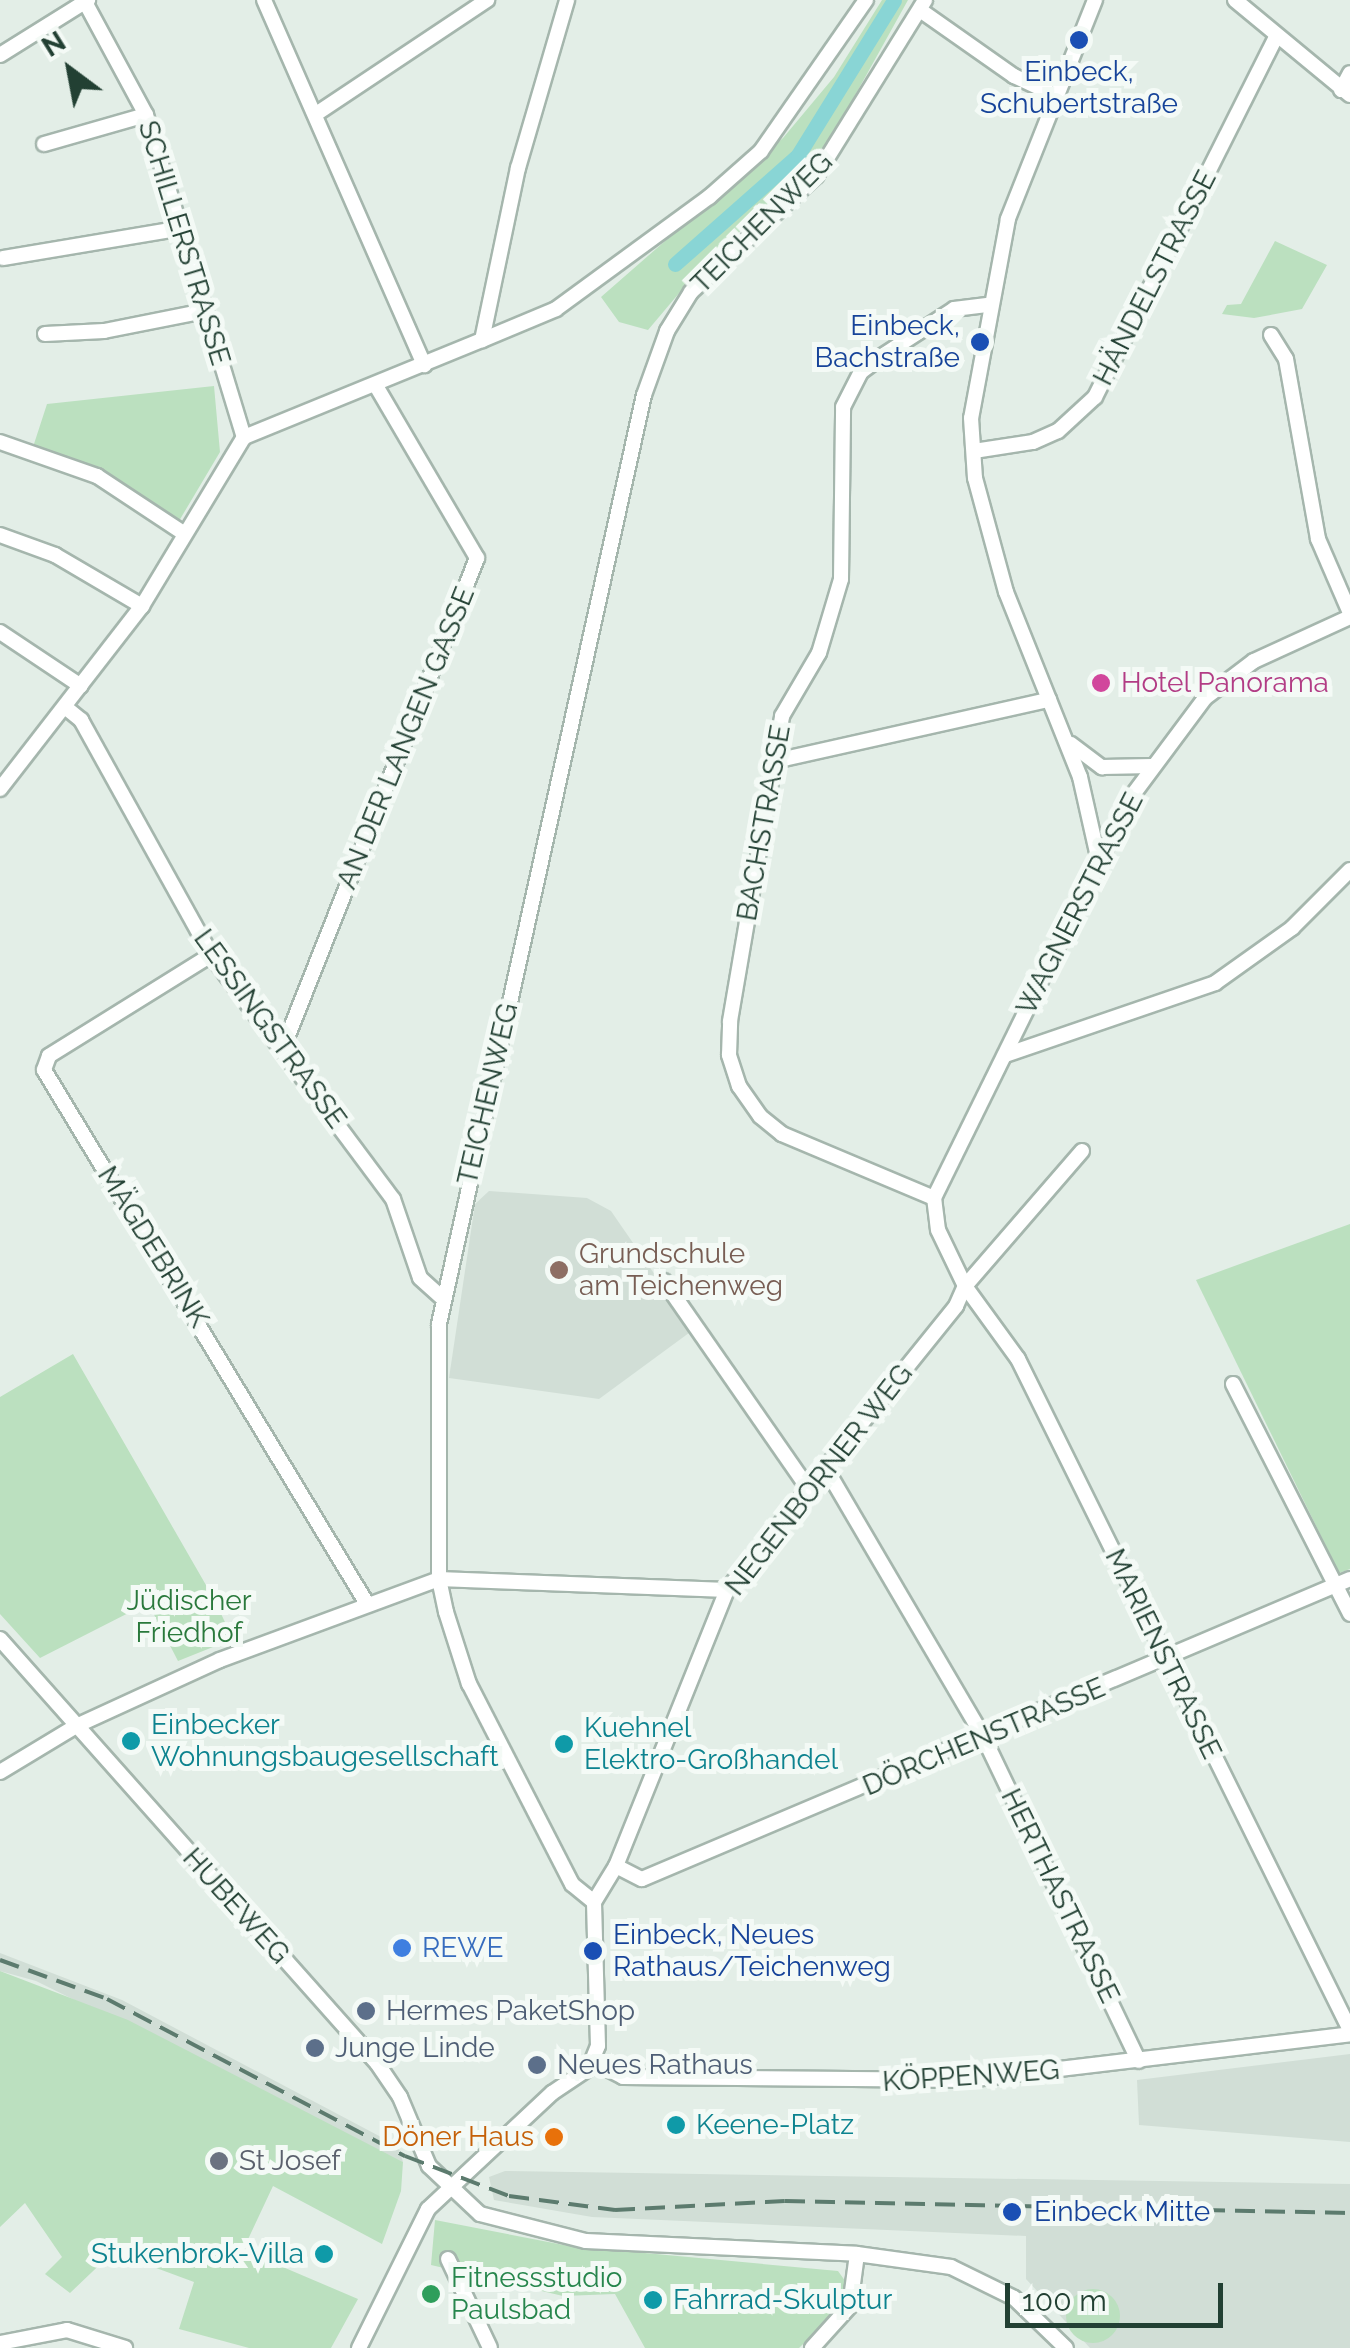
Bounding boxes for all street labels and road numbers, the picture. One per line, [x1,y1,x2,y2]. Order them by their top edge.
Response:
street label: SCHILLERSTRASSE [131,117,237,369]
street label: TEICHENWEG [684,145,840,301]
street label: HÄNDELSTRASSE [1086,165,1224,391]
street label: AN DER LANGEN GASSE [330,582,482,894]
street label: BACHSTRASSE [730,722,798,924]
street label: WAGNERSTRASSE [1009,787,1151,1021]
street label: LESSINGSTRASSE [187,923,353,1135]
street label: TEICHENWEG [451,1000,525,1188]
street label: MÄGDEBRINK [90,1160,216,1334]
street label: NEGENBORNER WEG [718,1357,920,1603]
street label: MARIENSTRASSE [1098,1544,1228,1764]
street label: DÖRCHENSTRASSE [858,1671,1110,1803]
street label: HERTHASTRASSE [994,1783,1126,2009]
street label: HUBEWEG [176,1841,296,1971]
street label: KÖPPENWEG [881,2053,1061,2099]

